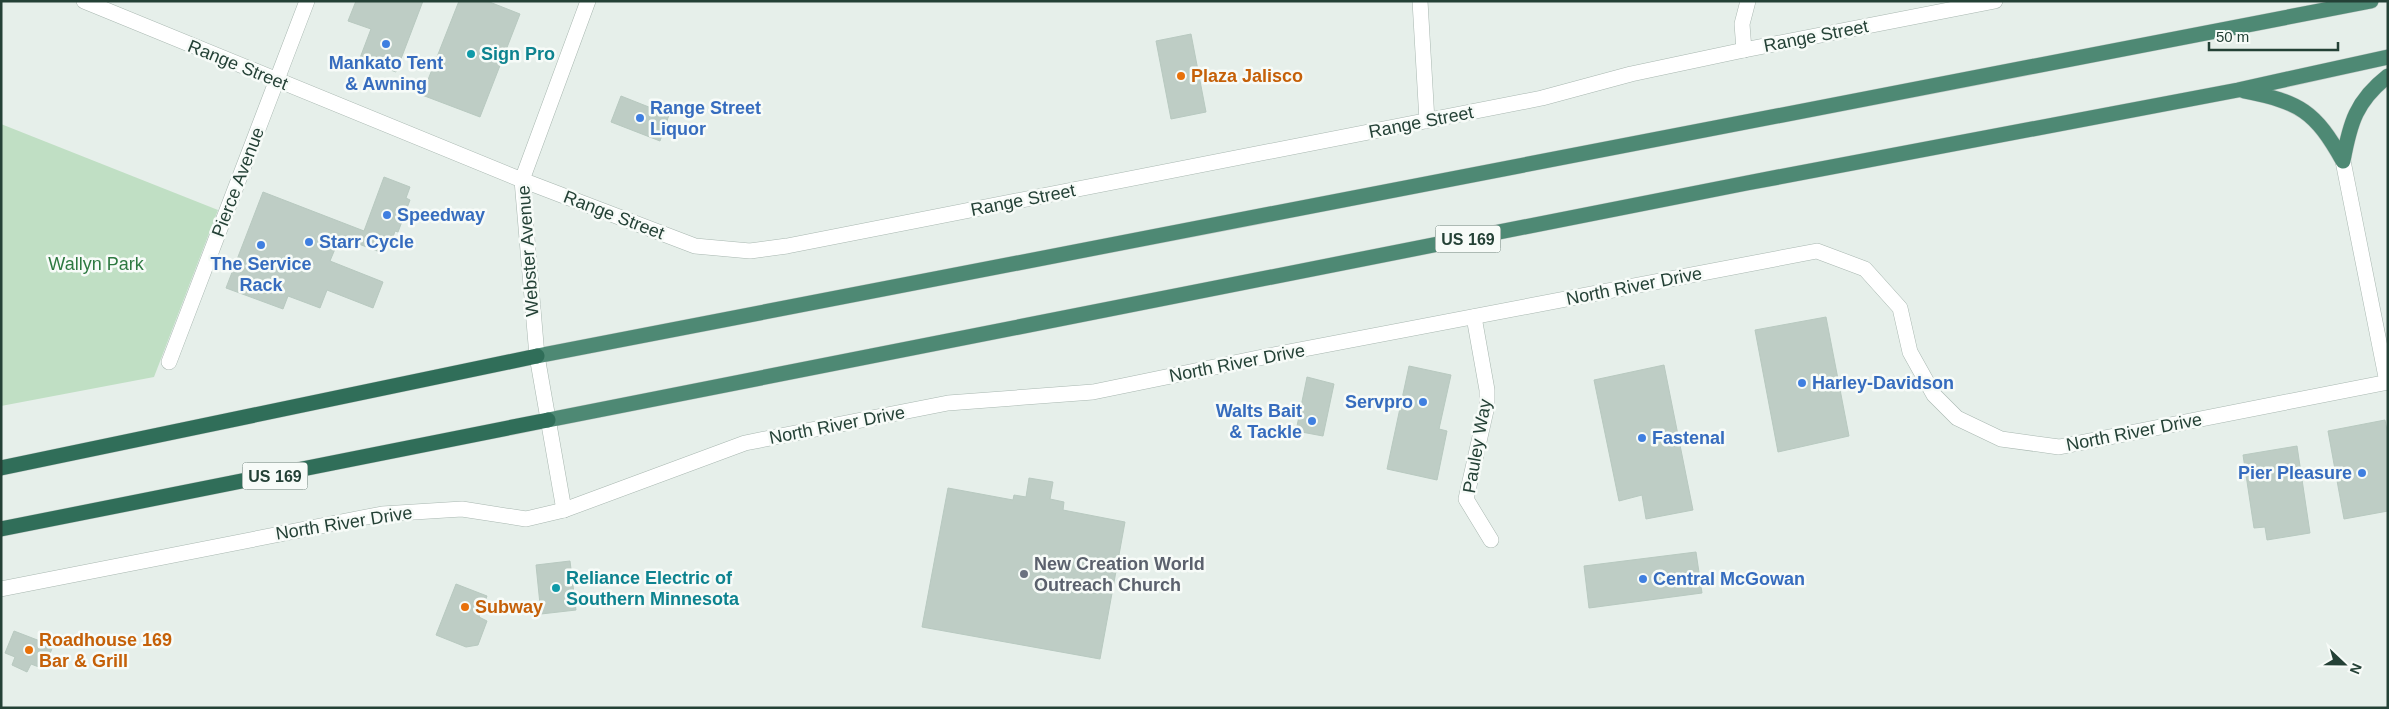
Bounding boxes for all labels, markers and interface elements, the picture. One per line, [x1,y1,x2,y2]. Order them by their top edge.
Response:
street label: Range Street [1762,16,1870,56]
scale bar [2209,20,2338,52]
text: 50 m [2216,28,2249,45]
street label: Range Street [185,36,291,94]
marker: Mankato Tent & Awning [380,38,392,50]
place label: Sign Pro [481,44,555,64]
marker: Sign Pro [465,48,477,60]
place label: Mankato Tent & Awning [329,53,443,94]
place label: Plaza Jalisco [1191,66,1303,86]
marker: Plaza Jalisco [1175,70,1187,82]
place label: Range Street Liquor [650,98,761,139]
street label: Range Street [1367,102,1475,142]
marker: Range Street Liquor [634,112,646,124]
street label: Pierce Avenue [208,124,268,240]
street label: Range Street [969,180,1077,220]
street label: Webster Avenue [513,185,543,317]
street label: Range Street [561,187,667,243]
place label: Speedway [397,205,485,225]
marker: Speedway [381,209,393,221]
road number: US 169 [1436,225,1500,252]
place label: Starr Cycle [319,232,414,252]
marker: Starr Cycle [303,236,315,248]
marker: The Service Rack [255,239,267,251]
park label: Wallyn Park [48,254,145,274]
place label: The Service Rack [210,254,312,295]
street label: North River Drive [1564,263,1704,309]
street label: North River Drive [1167,340,1307,386]
place label: Harley-Davidson [1812,373,1954,393]
marker: Harley-Davidson [1796,377,1808,389]
place label: Servpro [1345,392,1413,412]
marker: Servpro [1417,396,1429,408]
street label: Pauley Way [1459,397,1495,495]
place label: Walts Bait & Tackle [1216,401,1302,442]
street label: North River Drive [767,402,907,448]
street label: North River Drive [2064,409,2204,455]
marker: Walts Bait & Tackle [1306,415,1318,427]
place label: Fastenal [1652,428,1725,448]
marker: Fastenal [1636,432,1648,444]
road number: US 169 [242,462,308,490]
place label: Pier Pleasure [2238,463,2352,483]
marker: Pier Pleasure [2356,467,2368,479]
street label: North River Drive [274,502,414,544]
place label: New Creation World Outreach Church [1034,554,1205,595]
place label: Reliance Electric of Southern Minnesota [566,568,740,609]
marker: New Creation World Outreach Church [1018,568,1030,580]
place label: Central McGowan [1653,569,1805,589]
marker: Central McGowan [1637,573,1649,585]
marker: Reliance Electric of Southern Minnesota [550,582,562,594]
place label: Subway [475,597,543,617]
marker: Subway [459,601,471,613]
place label: Roadhouse 169 Bar & Grill [39,630,172,671]
north arrow [2319,639,2369,689]
marker: Roadhouse 169 Bar & Grill [23,644,35,656]
text: N [2347,661,2365,677]

